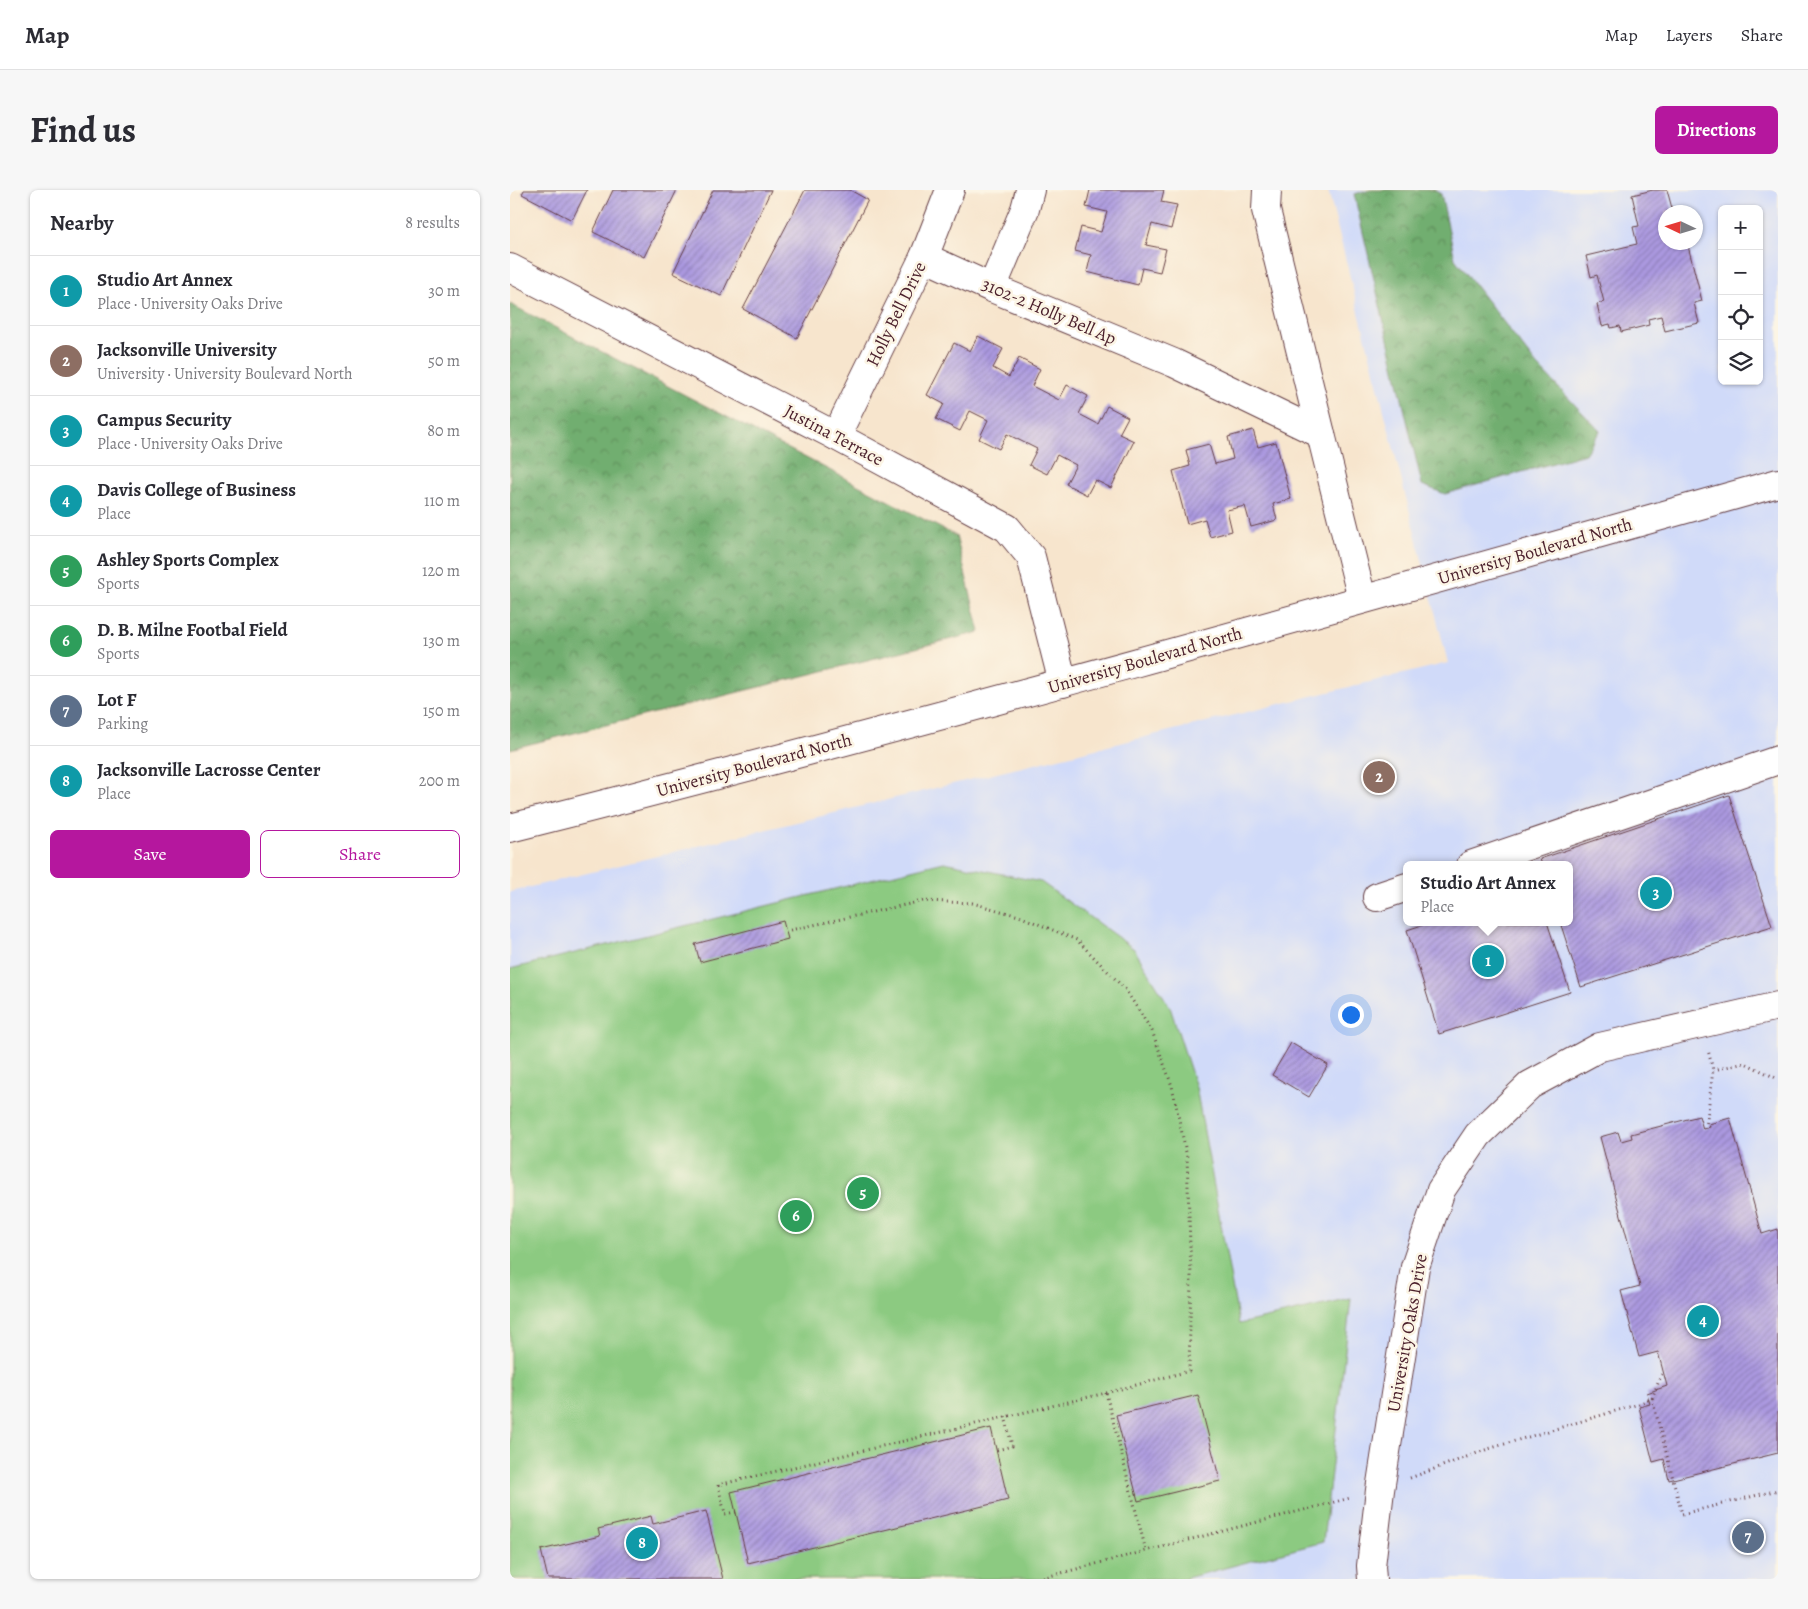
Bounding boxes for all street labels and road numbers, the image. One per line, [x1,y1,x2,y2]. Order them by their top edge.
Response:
street label: Holly Bell Drive [860,258,932,370]
street label: 3102-2 Holly Bell Ap [978,272,1120,350]
street label: Justina Terrace [780,399,888,471]
street label: University Boulevard North [1435,512,1635,590]
street label: University Boulevard North [1045,621,1245,699]
street label: University Boulevard North [654,727,855,803]
street label: University Oaks Drive [1381,1252,1433,1414]

